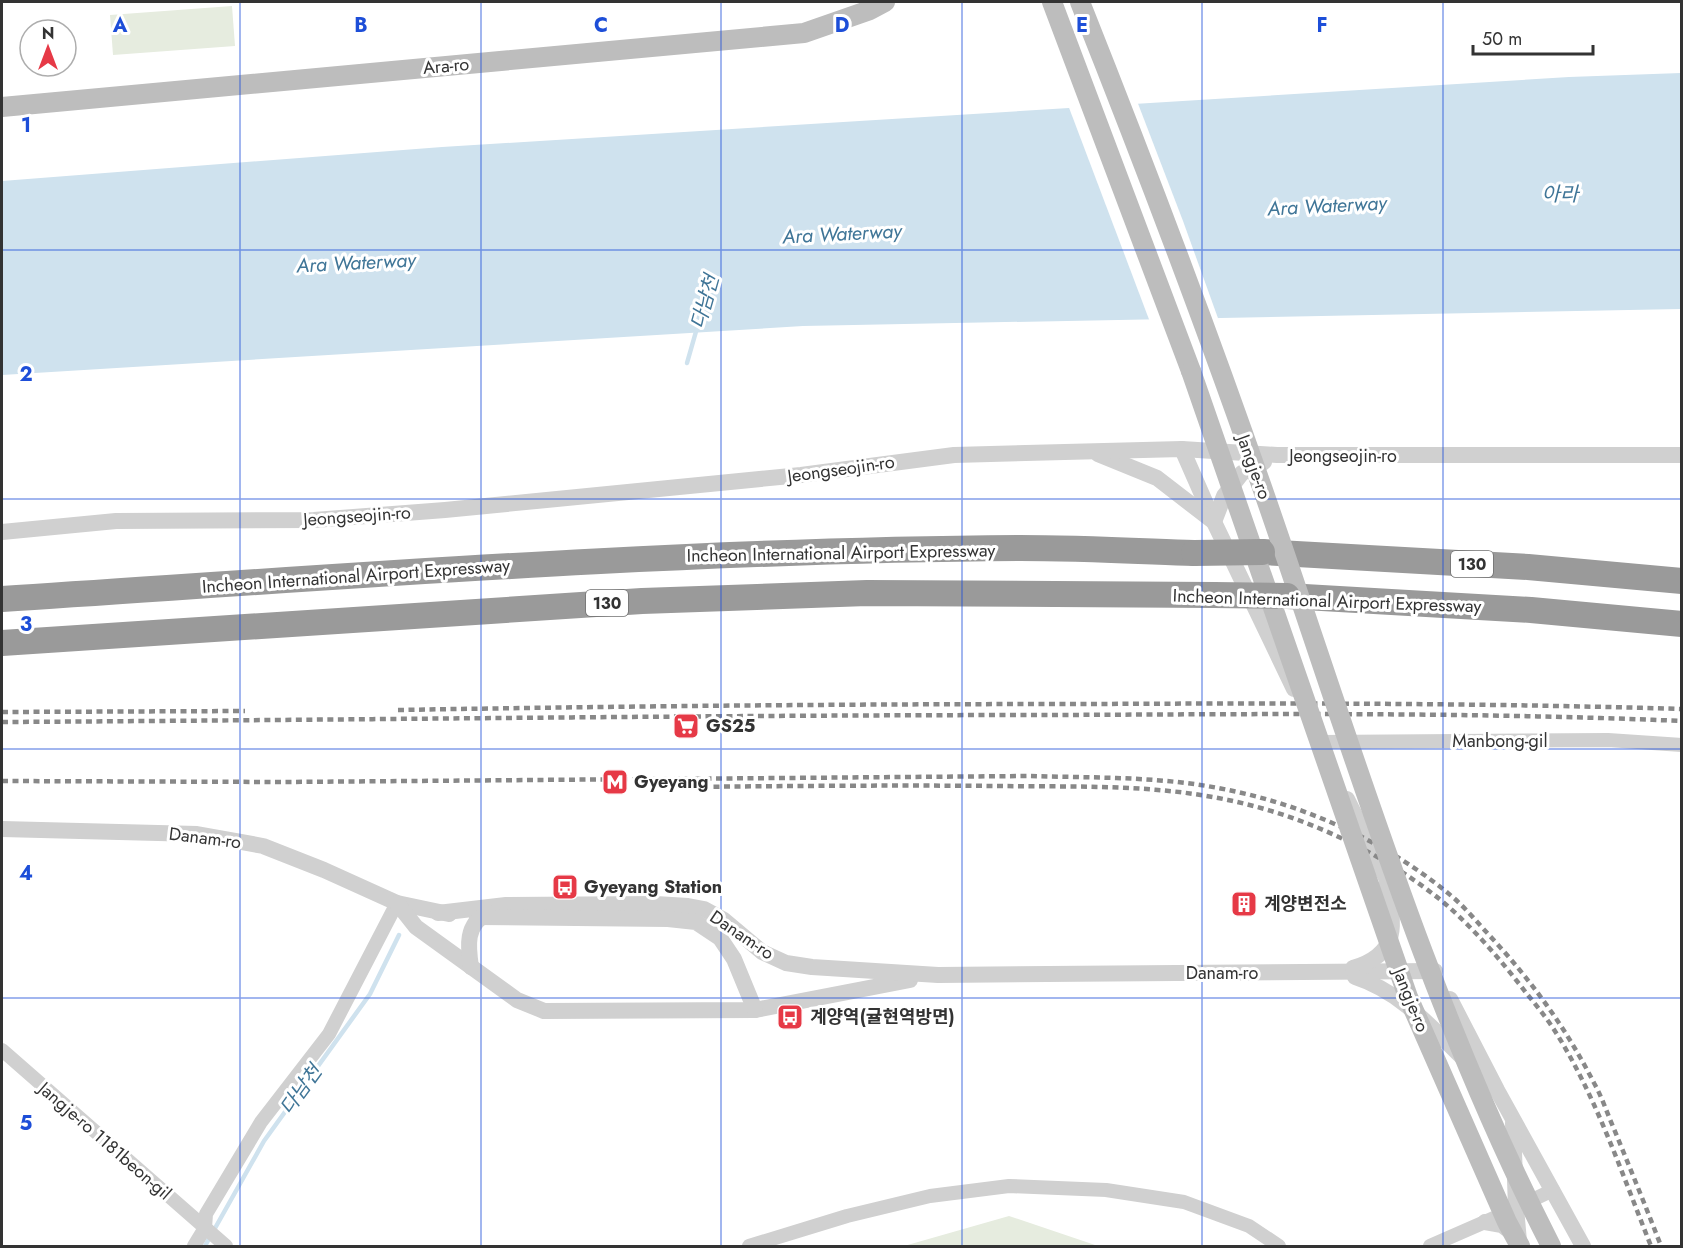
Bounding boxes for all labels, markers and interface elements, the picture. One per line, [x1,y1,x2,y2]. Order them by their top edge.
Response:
text: A [112,11,128,40]
text: B [354,11,368,40]
text: C [594,11,608,40]
text: D [835,11,849,40]
text: E [1076,11,1088,40]
text: F [1316,11,1328,40]
north arrow [18,18,78,78]
scale bar [1473,18,1593,56]
text: N [42,22,54,45]
text: 50 m [1482,26,1522,52]
street label: Ara-ro [422,51,470,81]
text: 1 [21,111,31,140]
water label: 아라 [1542,180,1581,209]
water label: Ara Waterway [1266,188,1389,224]
water label: Ara Waterway [781,216,904,252]
water label: Ara Waterway [295,245,418,281]
water label: 다남천 [683,269,727,333]
text: 2 [19,360,33,389]
street label: Jangje-ro [1230,429,1278,503]
street label: Jeongseojin-ro [1287,443,1397,469]
street label: Jeongseojin-ro [784,449,896,490]
street label: Jeongseojin-ro [300,499,412,533]
street label: Incheon International Airport Expressway [686,537,996,569]
road number: 130 [1451,551,1493,577]
street label: Incheon International Airport Expressway [201,552,511,600]
street label: Incheon International Airport Expressway [1172,583,1482,619]
road number: 130 [586,590,628,616]
text: 3 [20,610,32,639]
supermarket icon: GS25 [671,711,701,741]
place label: GS25 [706,713,755,739]
street label: Manbong-gil [1452,728,1548,754]
metro station icon: Gyeyang [600,767,630,797]
place label: Gyeyang [634,769,708,795]
street label: Danam-ro [167,821,243,855]
text: 4 [19,859,33,888]
bus stop icon: Gyeyang Station [550,872,580,902]
place label: Gyeyang Station [584,874,722,900]
building icon: 계양변전소 [1229,889,1259,919]
place label: 계양변전소 [1264,891,1347,917]
street label: Danam-ro [705,904,779,966]
street label: Danam-ro [1186,960,1258,986]
street label: Jangje-ro [1386,962,1436,1036]
bus stop icon: 계양역(귤현역방면) [775,1002,805,1032]
place label: 계양역(귤현역방면) [810,1004,955,1030]
water label: 다남천 [273,1057,330,1121]
street label: Jangje-ro 1181beon-gil [31,1075,177,1206]
text: 5 [20,1109,33,1138]

